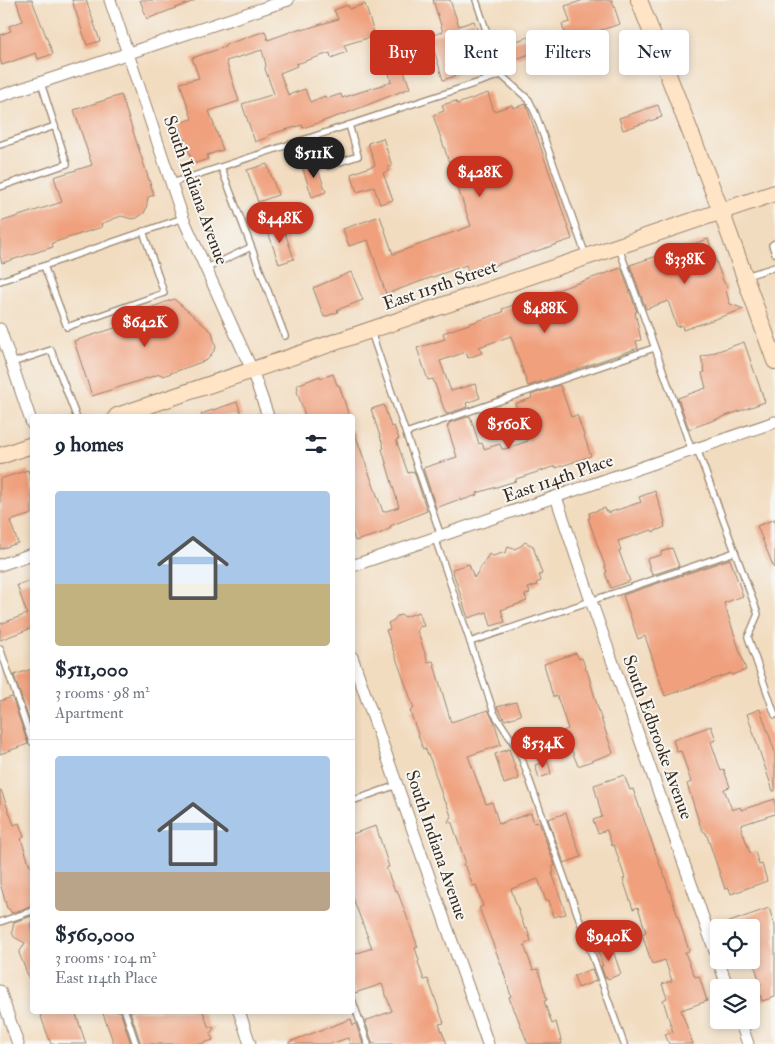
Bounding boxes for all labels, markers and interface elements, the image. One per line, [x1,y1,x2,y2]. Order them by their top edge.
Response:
chip: Buy [370,30,435,75]
chip: Rent [445,30,516,75]
chip: Filters [526,30,609,75]
chip: New [619,30,689,75]
street label: South Indiana Avenue [158,112,233,268]
pin: $511K [279,136,349,179]
text: $511K [295,143,333,163]
pin: $428K [445,156,515,198]
text: $428K [458,162,502,182]
pin: $448K [245,202,315,244]
text: $448K [258,208,303,228]
pin: $338K [650,242,720,285]
text: $338K [665,249,705,269]
street label: East 115th Street [380,255,500,316]
pin: $488K [510,292,580,334]
text: $488K [523,298,567,318]
pin: $642K [110,306,180,348]
text: $642K [122,312,168,332]
pin: $560K [474,408,544,450]
text: $560K [487,414,531,434]
icon: filters [302,430,330,458]
text: 9 homes [55,431,124,458]
street label: East 114th Place [500,449,617,508]
icon: home [148,523,238,613]
street label: South Edbrooke Avenue [617,652,698,823]
text: $511,000 [55,656,128,683]
text: 3 rooms · 98 m² [55,683,150,703]
text: Apartment [55,703,123,723]
pin: $534K [508,726,578,769]
text: $534K [522,733,564,753]
street label: South Indiana Avenue [400,767,473,924]
icon: home [148,789,238,879]
map controls [710,919,760,1029]
button: locate [710,919,760,969]
pin: $940K [574,920,644,962]
text: $560,000 [55,921,135,948]
text: $940K [586,926,632,946]
text: 3 rooms · 104 m² [55,948,156,968]
text: East 114th Place [55,968,157,988]
button: layers [710,979,760,1029]

